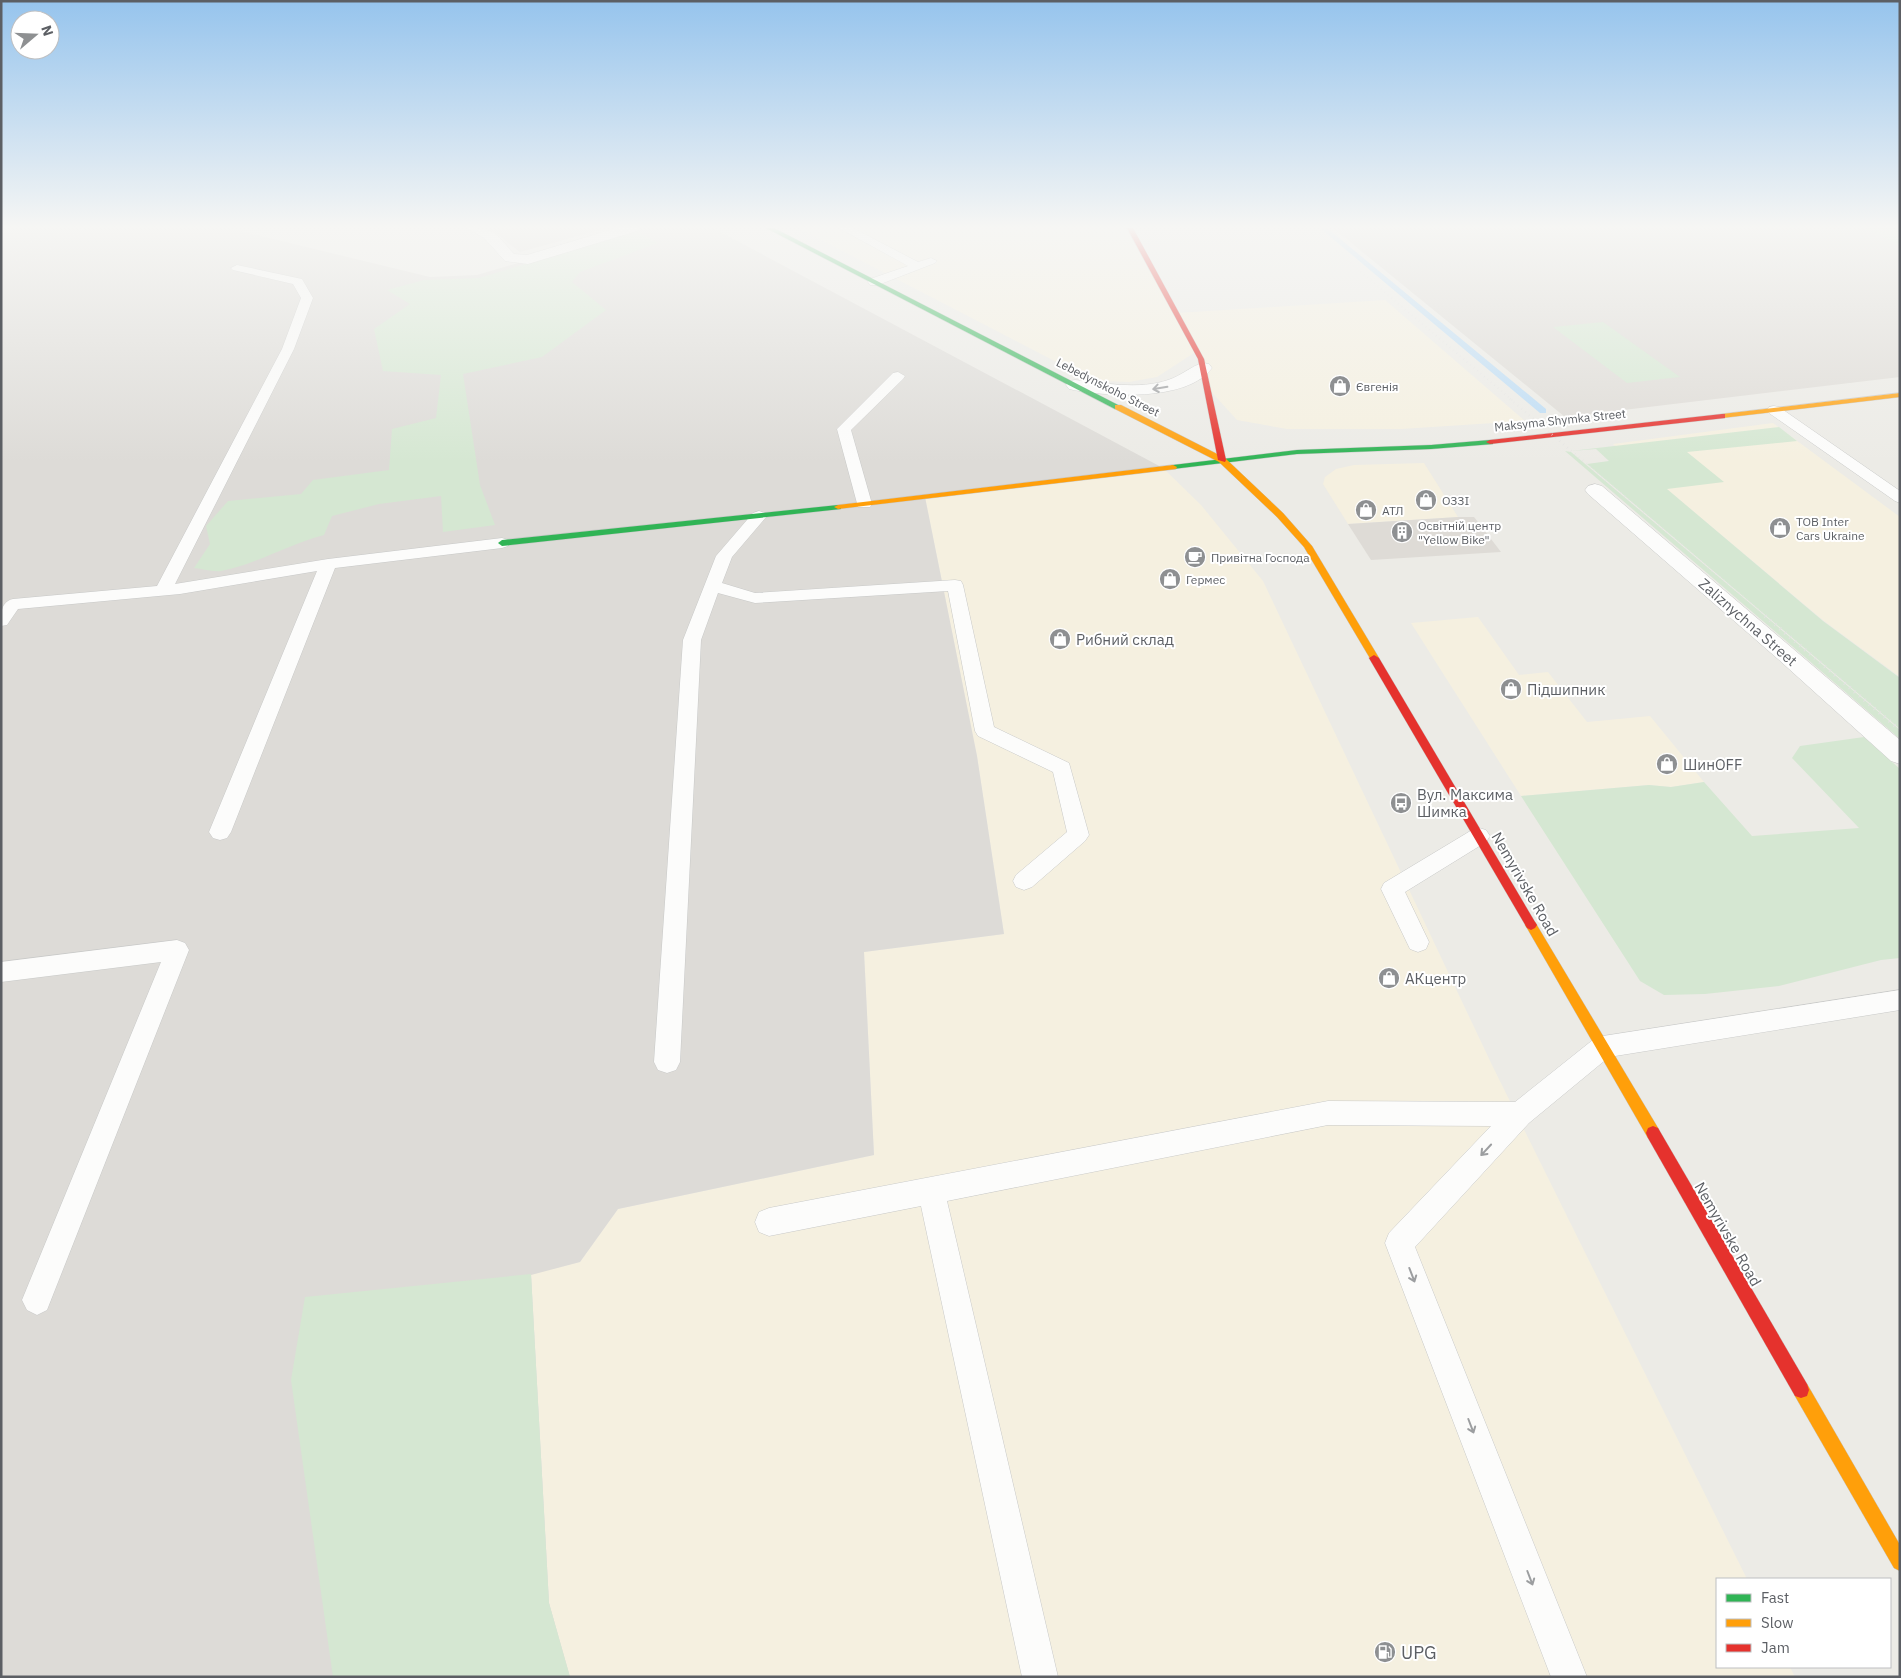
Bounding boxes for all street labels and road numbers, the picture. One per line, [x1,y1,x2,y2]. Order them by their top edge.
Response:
street label: Lebedynskoho Street [1054,354,1162,420]
street label: Maksyma Shymka Street [1493,406,1627,434]
street label: Zaliznychna Street [1695,574,1801,670]
street label: Nemyrivske Road [1487,829,1563,939]
street label: Nemyrivske Road [1690,1179,1766,1289]

